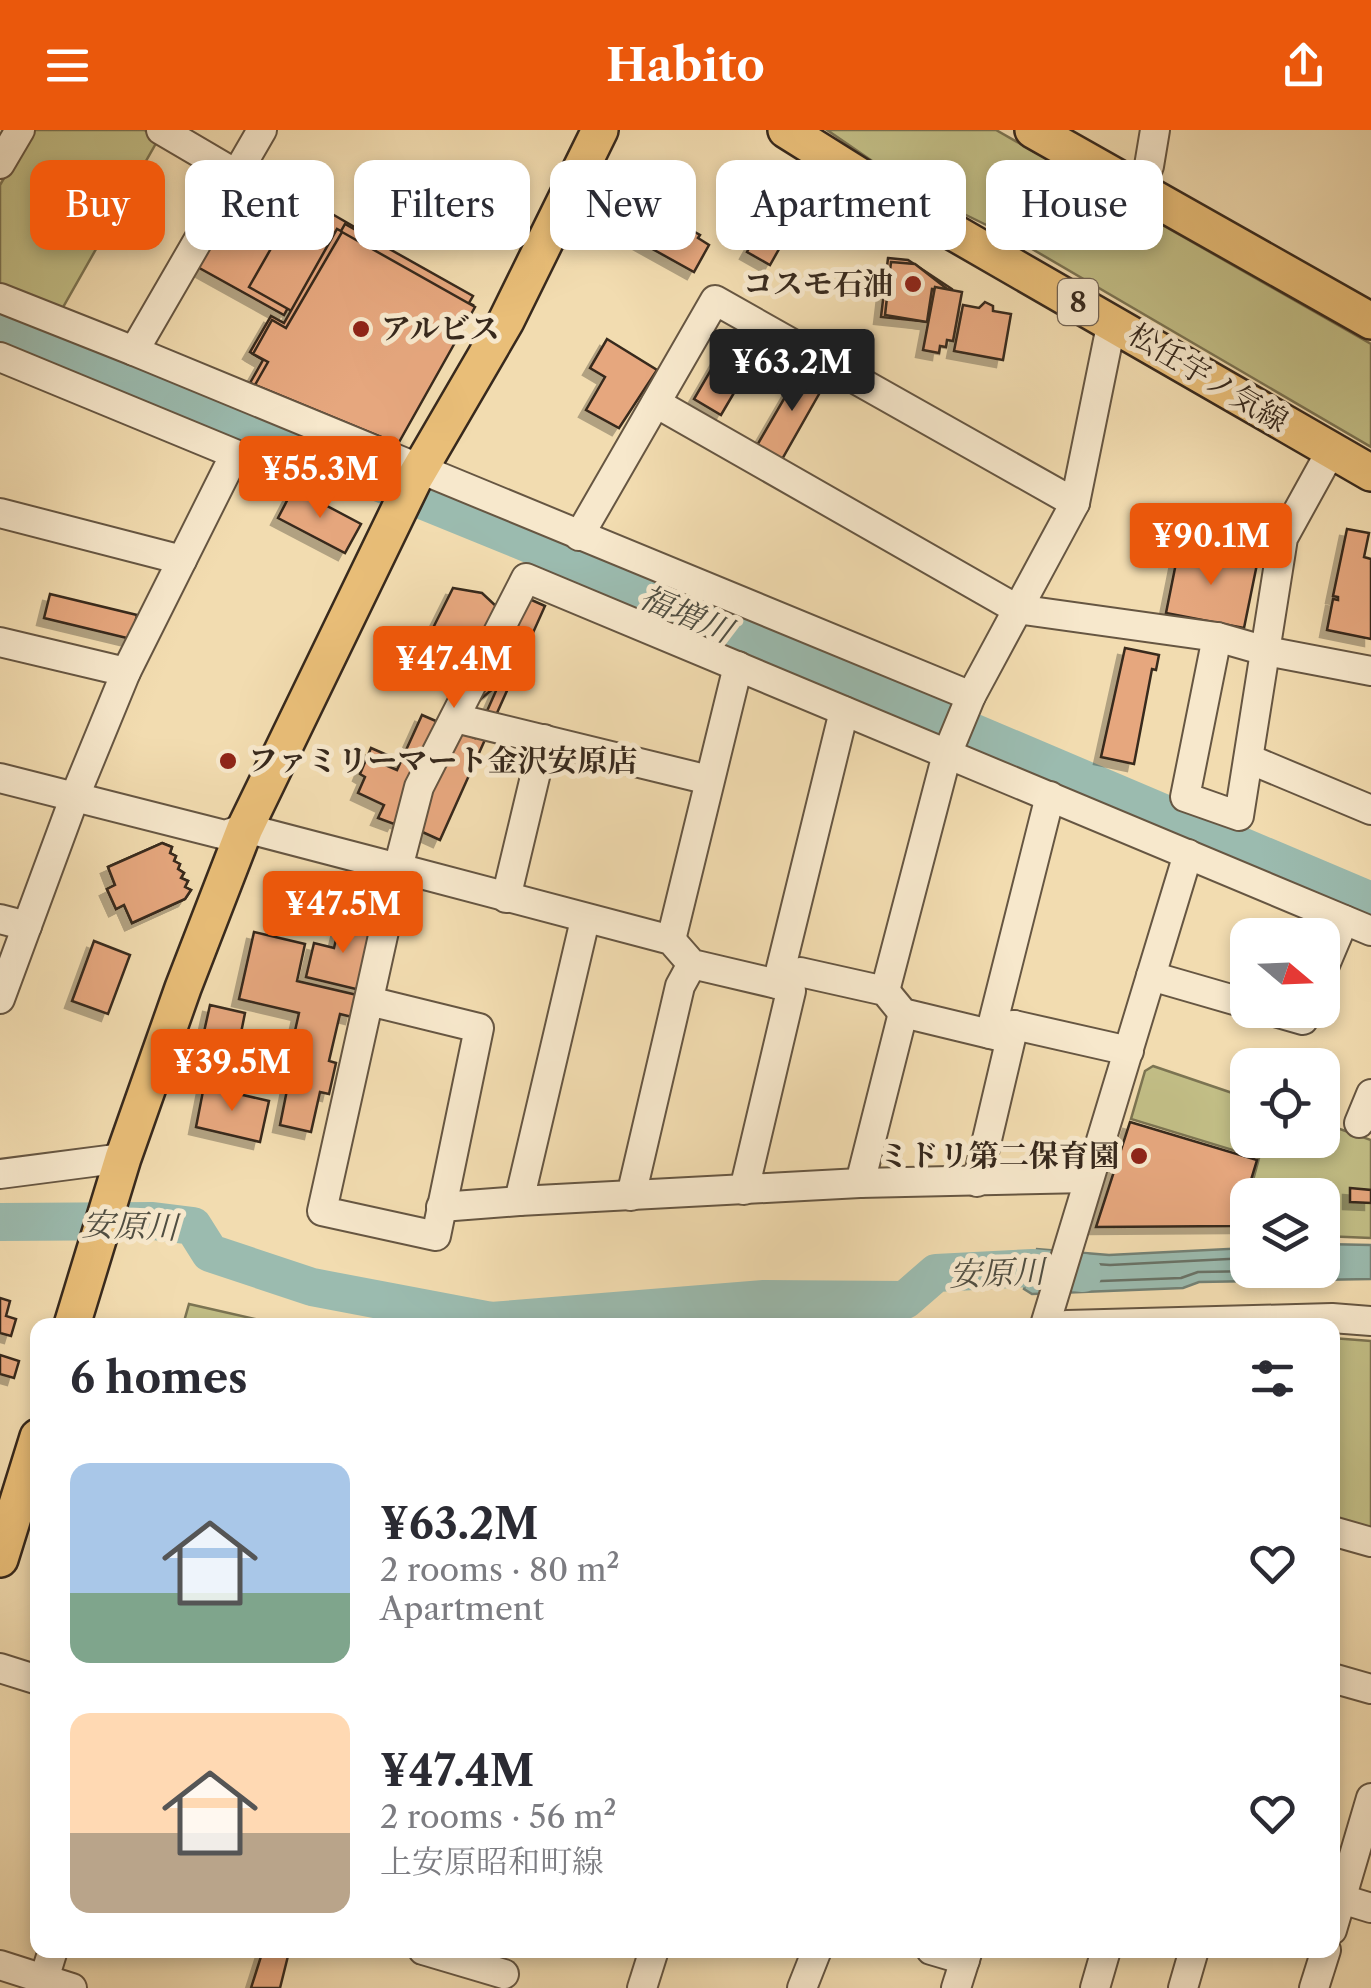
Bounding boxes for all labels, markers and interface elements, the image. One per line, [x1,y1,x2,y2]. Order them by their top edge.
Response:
text: Habito [606,37,765,93]
icon: menu [40,38,95,93]
icon: share [1276,38,1331,93]
chip: Buy [30,160,165,250]
chip: Rent [185,160,334,250]
chip: Filters [354,160,530,250]
chip: New [550,160,696,250]
chip: Apartment [716,160,966,250]
chip: House [986,160,1163,250]
place label: コスモ石油 [743,265,893,302]
marker: コスモ石油 [902,273,924,295]
road number: 8 [1058,279,1098,325]
place label: アルビス [381,310,500,347]
street label: 松任宇ノ気線 [1122,315,1295,440]
marker: アルビス [350,318,372,340]
pin: ¥63.2M [711,329,873,414]
text: ¥63.2M [732,342,852,381]
pin: ¥55.3M [239,436,401,521]
text: ¥55.3M [261,449,379,488]
pin: ¥90.1M [1130,503,1292,588]
text: ¥90.1M [1152,516,1270,555]
water label: 福増川 [634,577,741,651]
pin: ¥47.4M [373,626,535,711]
text: ¥47.4M [395,639,513,678]
place label: ファミリーマート金沢安原店 [248,742,637,779]
marker: ファミリーマート金沢安原店 [217,750,239,772]
pin: ¥47.5M [262,871,424,956]
text: ¥47.5M [285,884,401,923]
north arrow [1230,918,1340,1028]
map controls [1230,918,1340,1288]
pin: ¥39.5M [151,1029,313,1114]
text: ¥39.5M [173,1042,291,1081]
button: locate [1230,1048,1340,1158]
place label: ミドリ第二保育園 [879,1137,1119,1174]
marker: ミドリ第二保育園 [1128,1145,1150,1167]
button: layers [1230,1178,1340,1288]
water label: 安原川 [81,1204,182,1247]
water label: 安原川 [948,1251,1049,1294]
icon: filters [1245,1351,1300,1406]
text: 6 homes [70,1352,248,1404]
text: ¥63.2M [380,1498,539,1550]
icon: home [150,1503,270,1623]
icon: heart [1245,1536,1300,1591]
text: 2 rooms · 80 m² [380,1550,620,1589]
text: Apartment [380,1589,544,1628]
text: ¥47.4M [380,1745,534,1797]
icon: home [150,1753,270,1873]
icon: heart [1245,1786,1300,1841]
text: 2 rooms · 56 m² [380,1797,617,1836]
text: 上安原昭和町線 [380,1842,604,1881]

